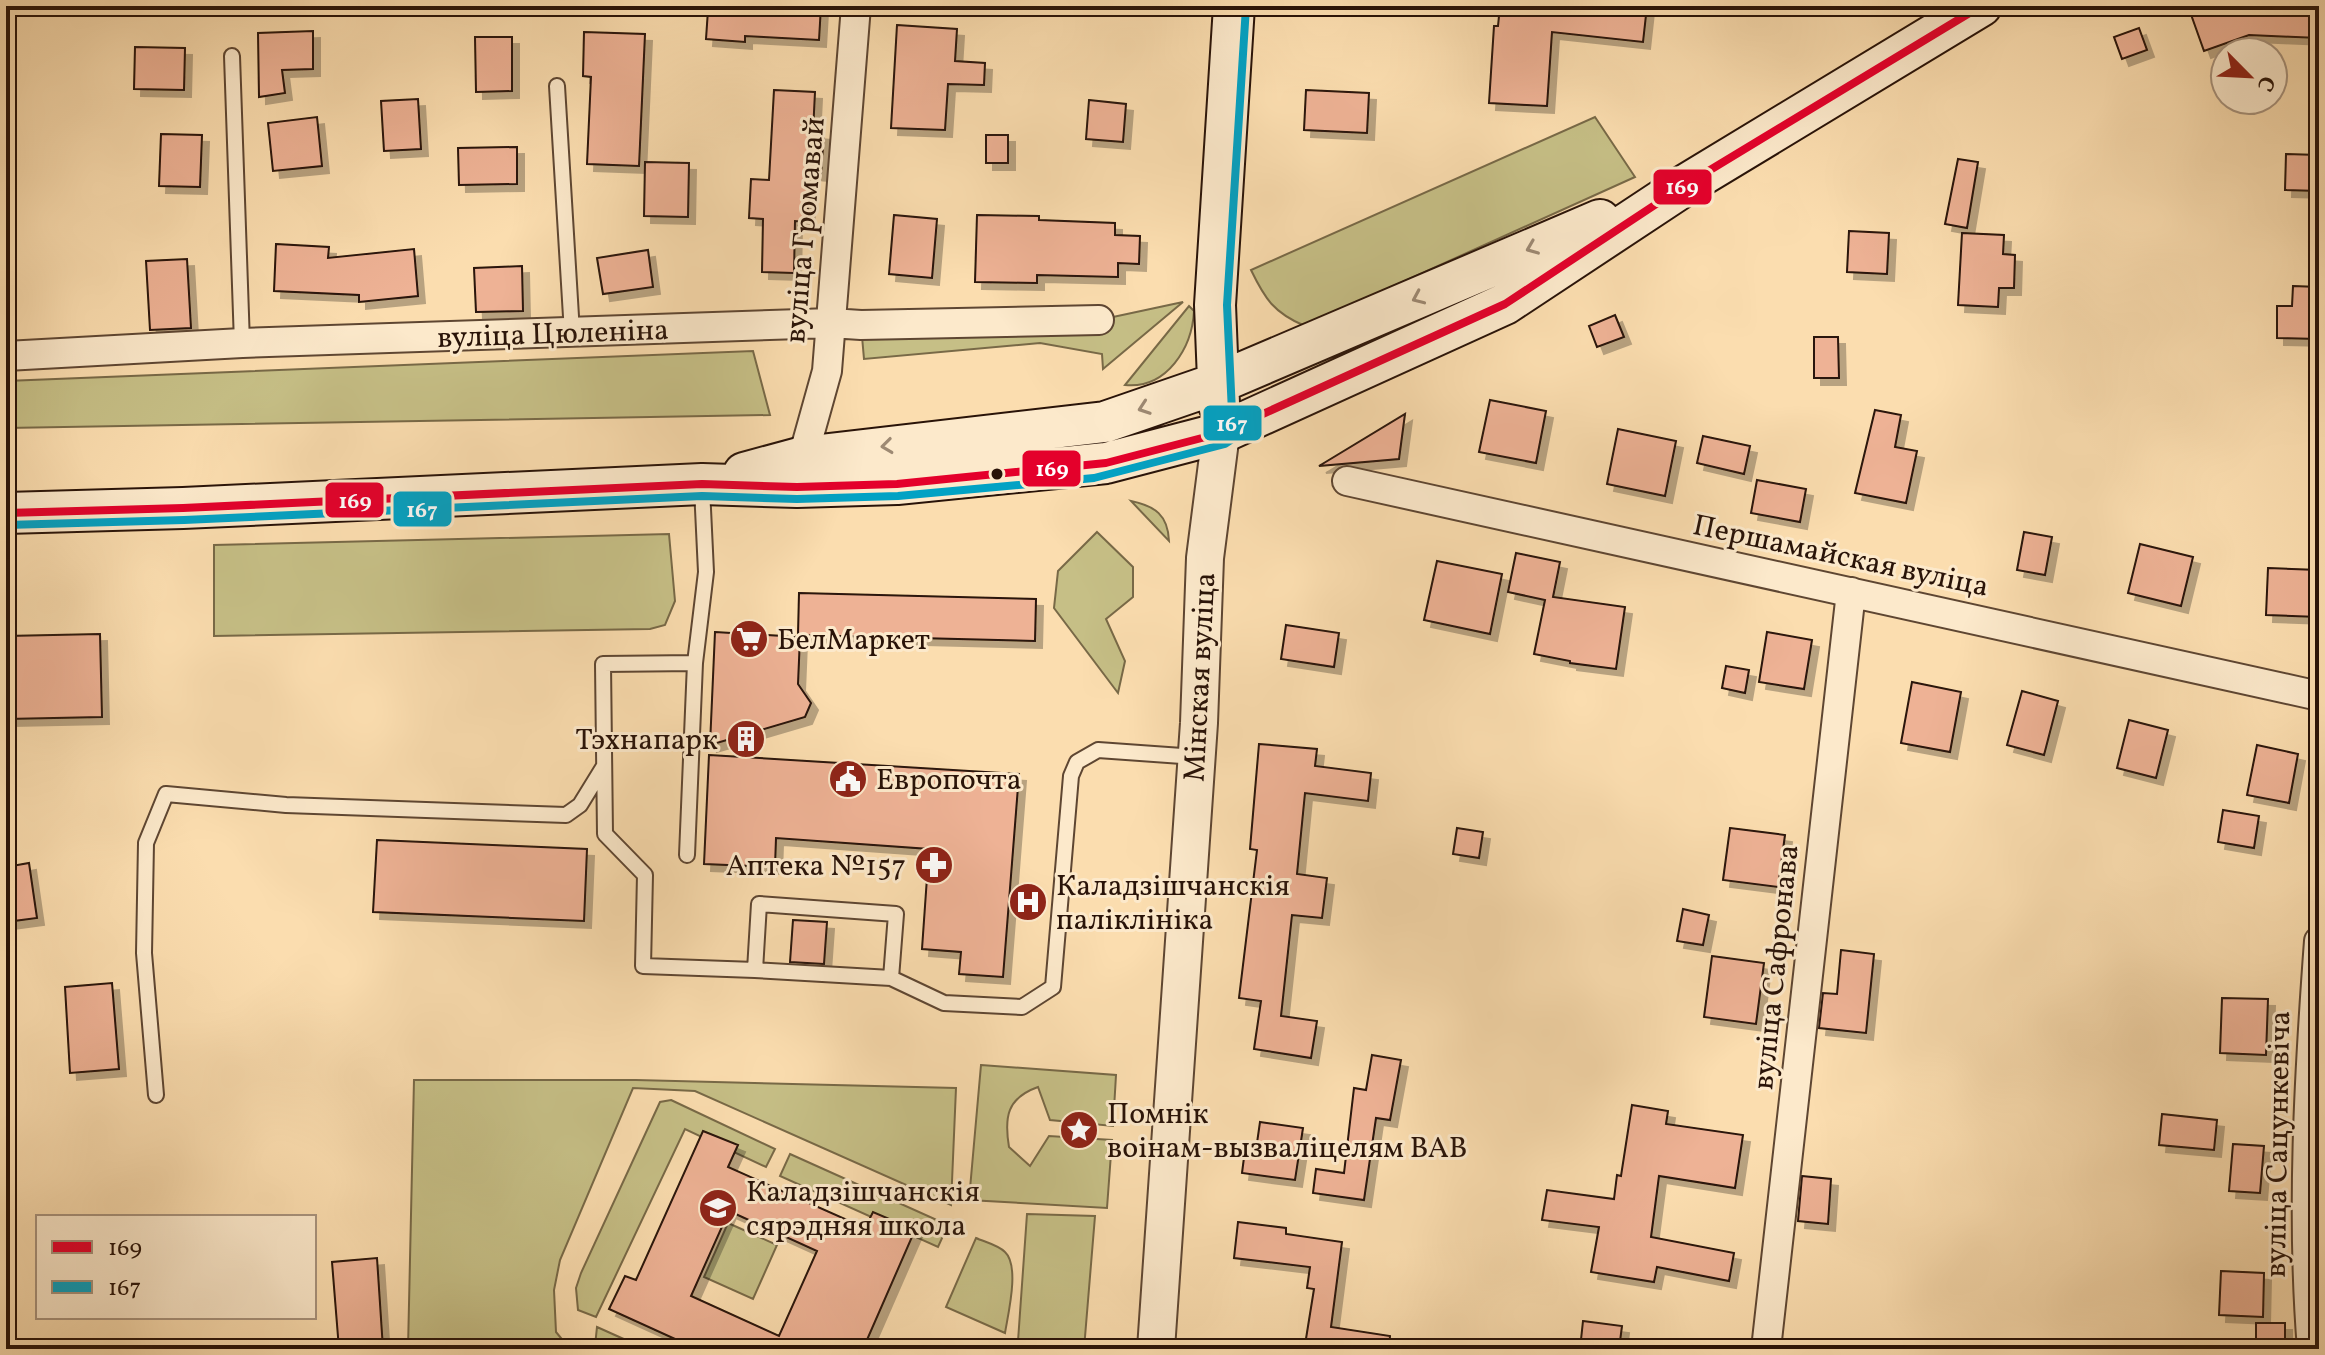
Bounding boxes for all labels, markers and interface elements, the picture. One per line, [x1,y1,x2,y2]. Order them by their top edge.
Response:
north arrow [2209,36,2289,116]
text: С [2248,70,2282,96]
street label: вуліца Громавай [775,116,837,345]
line badge: 169 [1652,168,1713,206]
text: 169 [1665,173,1699,204]
one-way arrow [1526,238,1540,255]
one-way arrow [1411,288,1426,304]
street label: вуліца Цюленіна [437,310,670,360]
one-way arrow [1138,399,1152,415]
line badge: 167 [1202,404,1263,442]
text: 167 [1216,410,1248,441]
one-way arrow [881,437,894,454]
line badge: 169 [1021,449,1082,488]
text: 169 [1035,455,1069,486]
unlabelled marker [989,466,1005,482]
line badge: 169 [324,481,385,519]
text: 169 [338,487,372,518]
line badge: 167 [392,490,453,528]
text: 167 [406,496,438,527]
street label: Першамайская вуліца [1689,505,1992,609]
street label: Мінская вуліца [1175,571,1227,783]
supermarket icon: БелМаркет [728,618,770,660]
place label: БелМаркет [777,620,930,662]
building icon: Тэхнапарк [725,718,767,760]
place label: Тэхнапарк [575,720,718,762]
public building icon: Европочта [827,758,869,800]
place label: Европочта [876,760,1022,802]
street label: вуліца Сафронава [1743,843,1811,1092]
pharmacy icon: Аптека №157 [913,844,955,886]
place label: Аптека №157 [726,846,906,888]
place label: Каладзішчанскія паліклініка [1056,866,1290,942]
hospital icon: Каладзішчанскія паліклініка [1007,881,1049,923]
street label: вуліца Сацункевіча [2256,1010,2302,1278]
place label: Помнік воінам-вызваліцелям ВАВ [1107,1094,1467,1170]
place icon: Помнік воінам-вызваліцелям ВАВ [1058,1109,1100,1151]
place label: Каладзішчанскія сярэдняя школа [746,1172,980,1248]
school or university icon: Каладзішчанскія сярэдняя школа [697,1187,739,1229]
legend [36,1215,316,1319]
text: 169 [108,1232,142,1266]
text: 167 [108,1272,141,1306]

